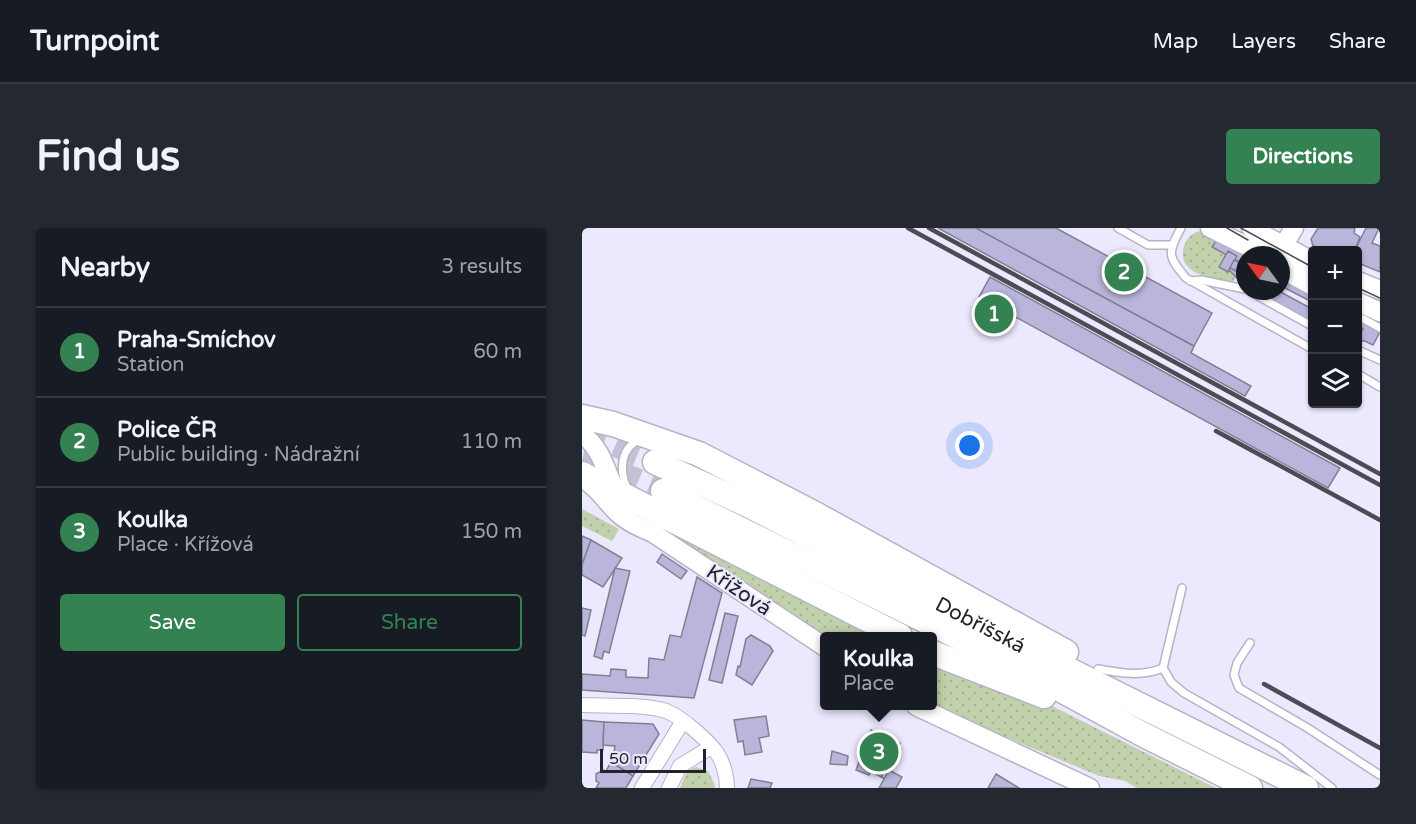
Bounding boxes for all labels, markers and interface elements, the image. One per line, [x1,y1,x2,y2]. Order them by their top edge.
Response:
text: Turnpoint [30,24,159,58]
text: Map [1153,29,1198,54]
text: Layers [1231,29,1296,54]
text: Share [1329,29,1386,54]
button: Directions [1226,129,1380,184]
text: Find us [36,131,180,182]
north arrow [1236,246,1290,300]
map controls [1308,246,1362,408]
button: + [1308,246,1362,300]
pin: 2 [1104,250,1144,294]
text: Nearby [60,252,150,283]
text: 3 results [442,255,522,279]
pin: 1 [974,292,1014,337]
button: − [1308,300,1362,354]
text: Praha-Smíchov [117,327,276,353]
text: 1 [73,340,86,364]
text: 60 m [473,340,522,364]
text: Station [117,353,184,377]
button: layers [1308,354,1362,408]
text: Police ČR [117,417,217,443]
text: 2 [73,430,86,454]
text: 110 m [461,430,522,454]
your location [955,431,984,460]
text: Public building · Nádražní [117,443,360,467]
text: Koulka [117,507,188,533]
text: 3 [73,520,86,544]
text: 150 m [461,520,522,544]
text: Place · Křížová [117,533,254,557]
street label: Křížová [701,560,776,621]
street label: Dobříšská [931,592,1029,659]
button: Save [60,594,285,651]
button: Share [297,594,522,651]
popup [820,632,937,710]
text: Koulka [843,646,914,672]
text: Place [843,672,894,696]
pin: 3 [860,730,898,774]
scale bar [600,746,706,774]
text: 50 m [609,749,648,769]

